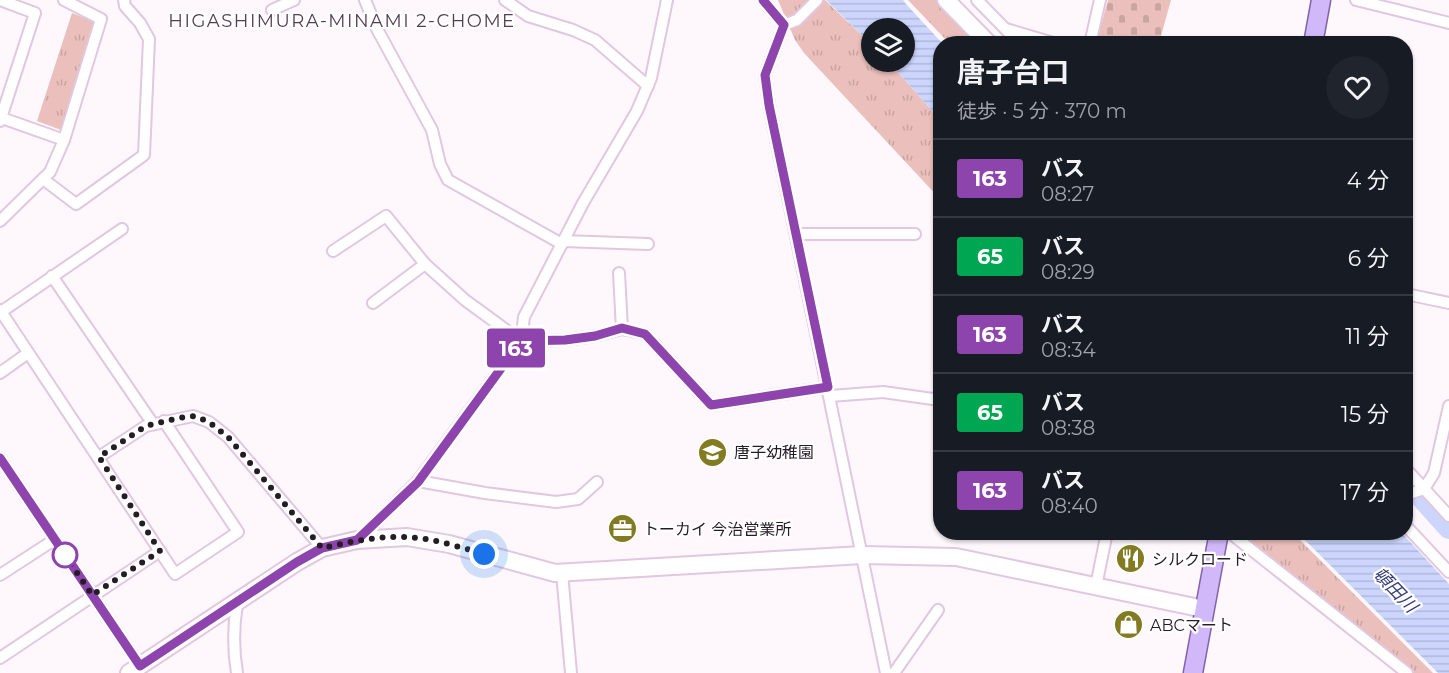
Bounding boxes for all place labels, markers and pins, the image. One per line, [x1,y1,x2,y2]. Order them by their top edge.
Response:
school or university icon: 唐子幼稚園 [697,436,729,468]
place label: 唐子幼稚園 [734,443,814,462]
office icon: トーカイ 今治営業所 [606,513,638,545]
place label: トーカイ 今治営業所 [643,520,791,539]
unlabelled marker [52,542,78,568]
restaurant icon: シルクロード [1115,543,1147,575]
place label: シルクロード [1152,550,1248,569]
shop icon: ABCマート [1113,609,1145,641]
place label: ABCマート [1150,616,1233,635]

